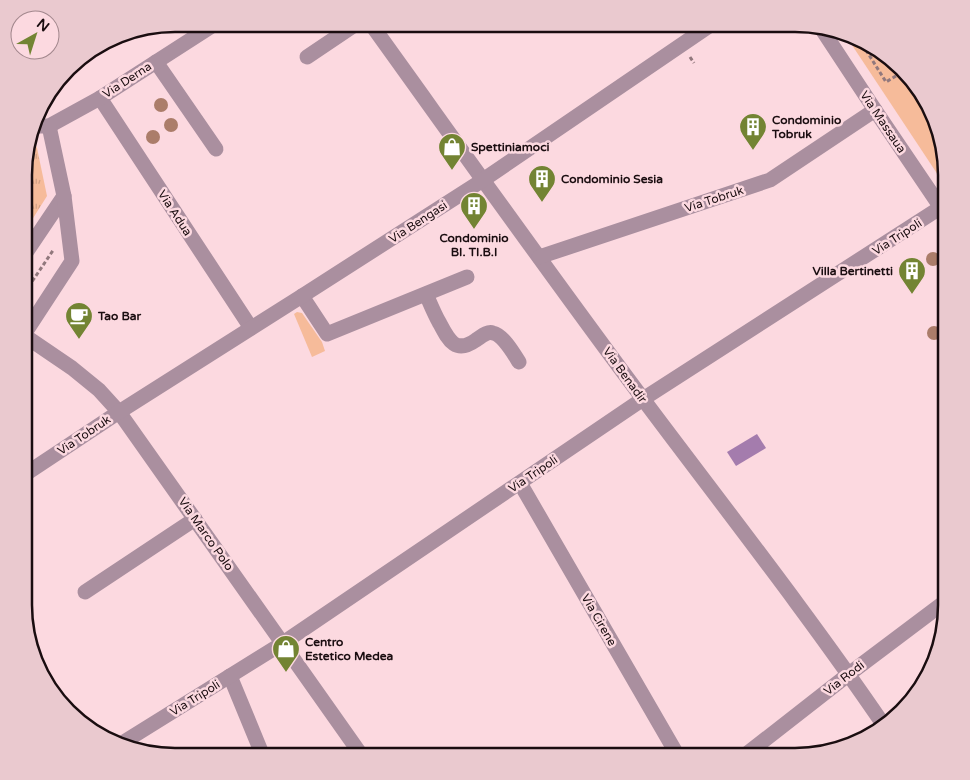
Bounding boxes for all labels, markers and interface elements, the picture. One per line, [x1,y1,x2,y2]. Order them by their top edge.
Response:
north arrow [10,10,60,60]
text: N [33,15,53,35]
street label: Via Derna [100,59,154,101]
street label: Via Massaua [857,88,909,156]
building icon: Condominio Tobruk [738,112,768,151]
place label: Condominio Tobruk [771,113,841,141]
shop icon: Spettiniamoci [437,132,467,171]
place label: Spettiniamoci [471,140,550,155]
building icon: Condominio Sesia [527,164,557,203]
place label: Condominio Sesia [561,172,663,186]
street label: Via Tobruk [683,183,746,215]
street label: Via Adua [155,188,195,238]
building icon: Condominio BI. TI.B.I [459,191,489,230]
street label: Via Bengasi [386,198,450,246]
street label: Via Tripoli [870,216,924,258]
place label: Condominio BI. TI.B.I [439,231,509,259]
building icon: Villa Bertinetti [897,256,927,295]
place label: Villa Bertinetti [812,264,893,278]
cafe icon: Tao Bar [64,301,94,340]
place label: Tao Bar [97,309,142,323]
street label: Via Benadir [600,344,650,406]
street label: Via Tobruk [55,412,114,458]
street label: Via Tripoli [506,453,560,495]
street label: Via Marco Polo [176,495,236,573]
street label: Via Cirene [579,592,620,649]
shop icon: Centro Estetico Medea [271,634,301,673]
place label: Centro Estetico Medea [305,635,394,663]
street label: Via Rodi [821,658,867,698]
street label: Via Tripoli [168,677,222,719]

